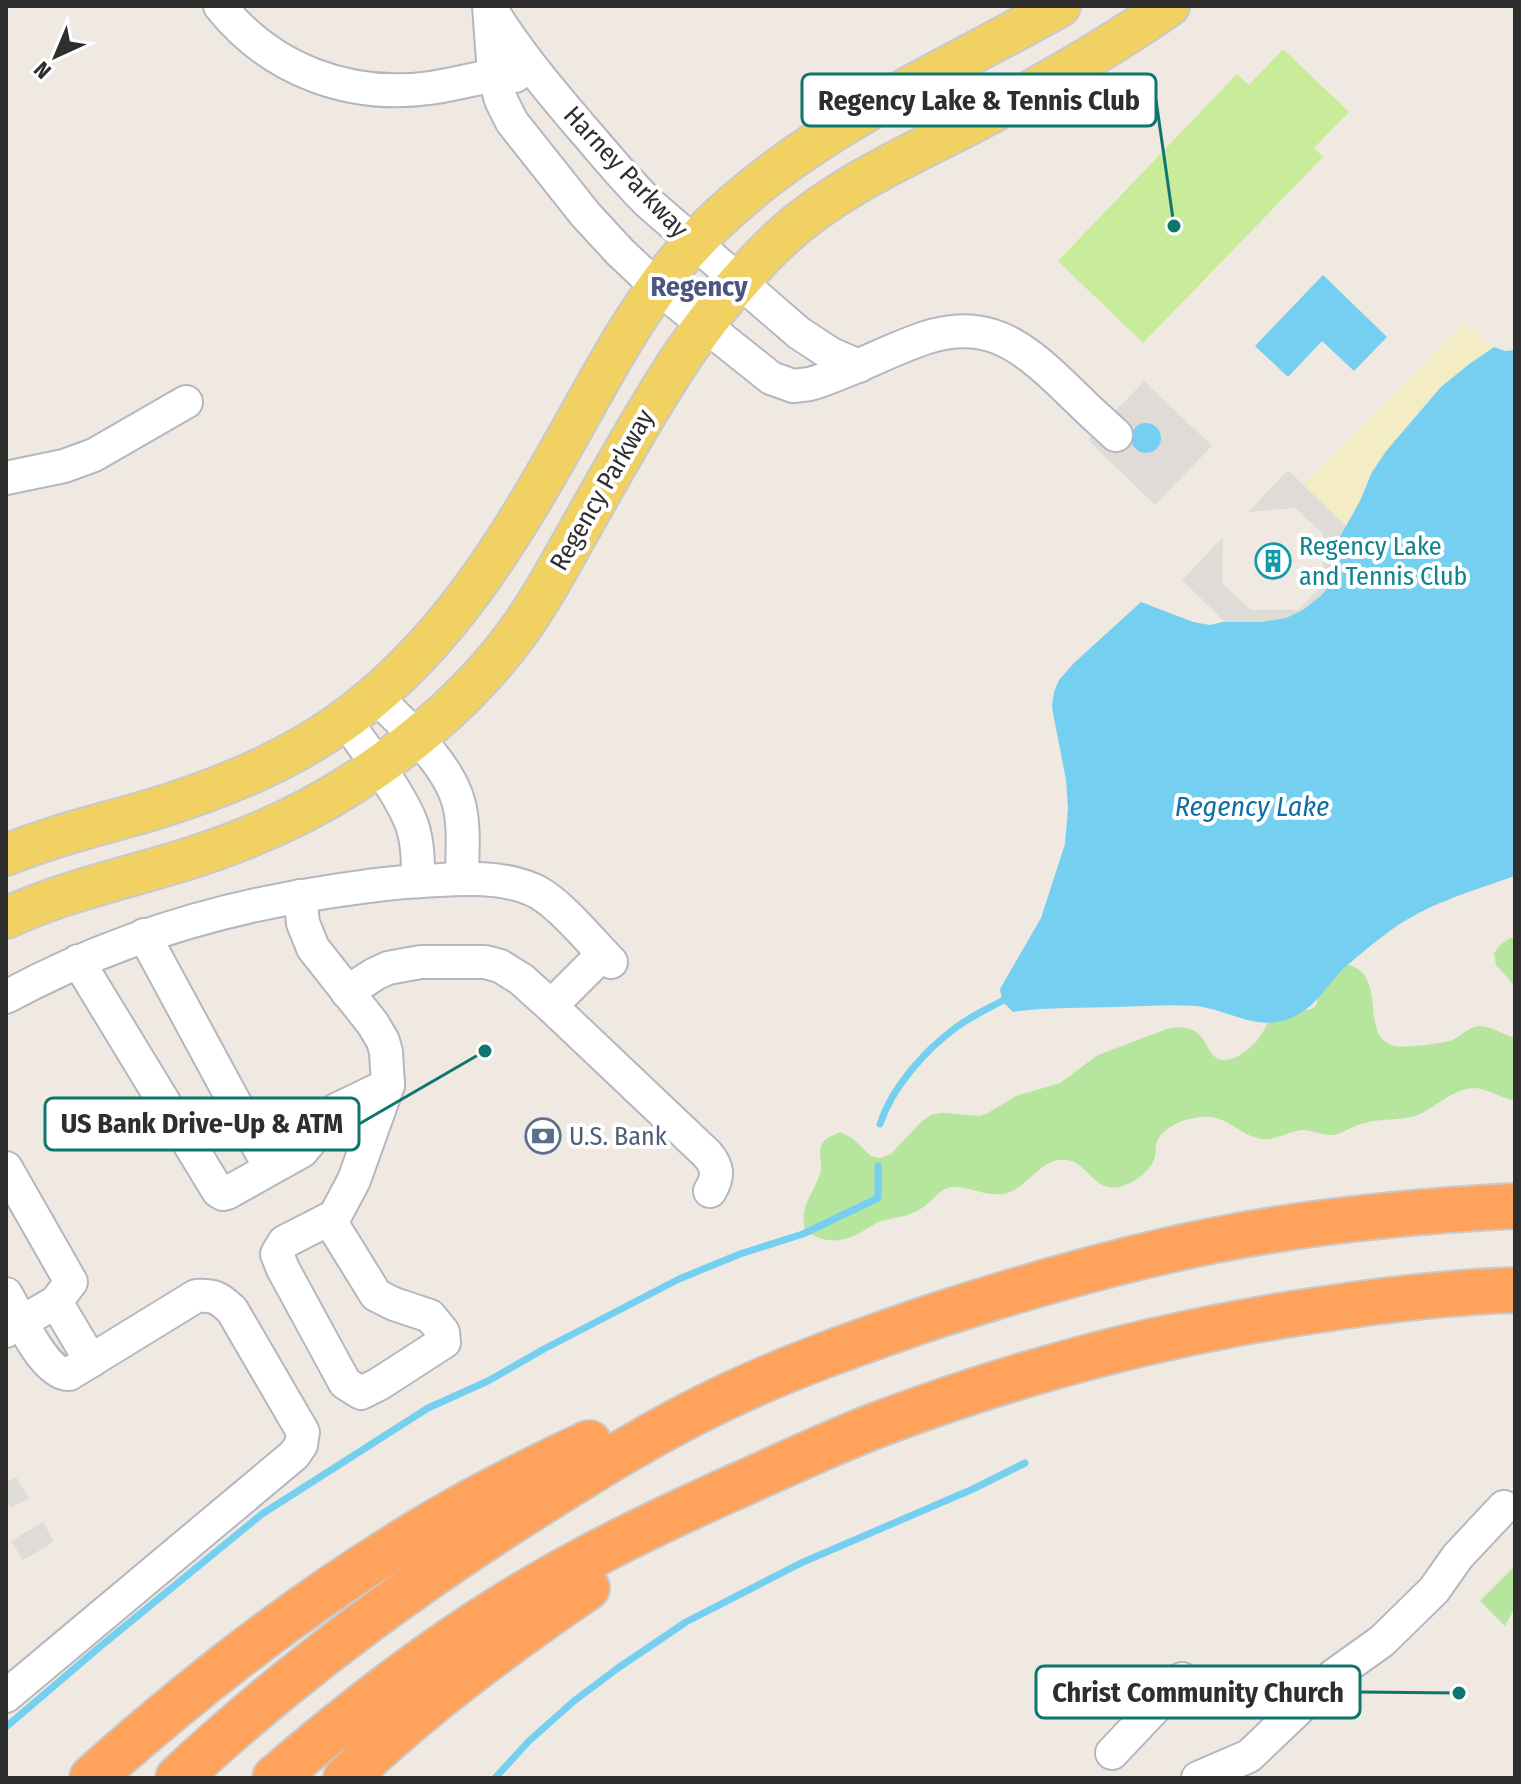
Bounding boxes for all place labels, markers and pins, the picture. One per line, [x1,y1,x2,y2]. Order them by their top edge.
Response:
callout: Regency Lake & Tennis Club [802,74,1156,126]
place label: Regency Lake and Tennis Club [1299,531,1467,592]
building icon: Regency Lake and Tennis Club [1254,542,1292,580]
callout: US Bank Drive-Up & ATM [45,1098,359,1150]
bank icon: U.S. Bank [524,1117,562,1155]
place label: U.S. Bank [569,1121,668,1152]
callout: Christ Community Church [1036,1666,1360,1718]

